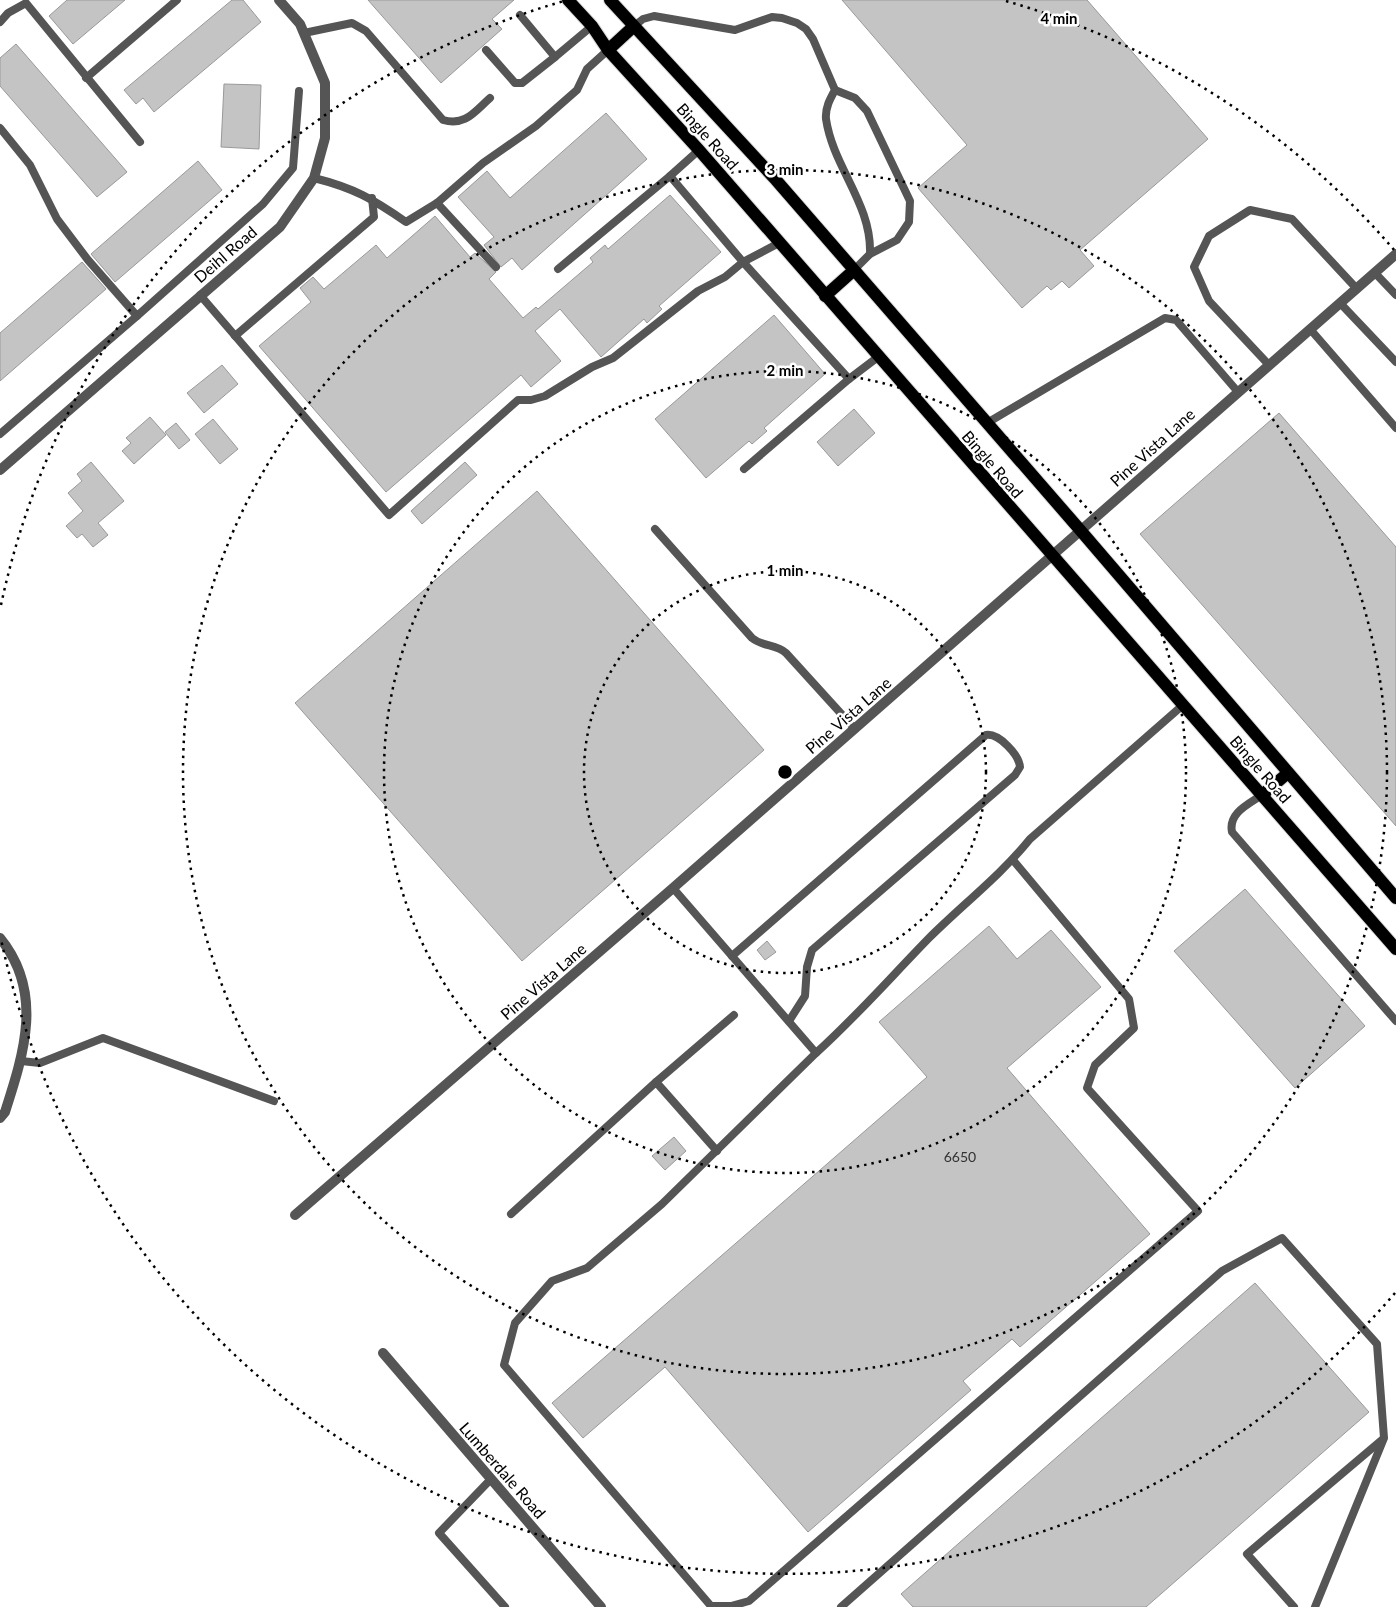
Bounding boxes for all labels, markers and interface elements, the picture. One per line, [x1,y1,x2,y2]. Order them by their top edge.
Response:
text: 4 min [1040,9,1078,27]
street label: Bingle Road [673,99,743,173]
text: 3 min [766,160,804,178]
street label: Deihl Road [190,222,260,286]
text: 2 min [766,361,804,379]
street label: Pine Vista Lane [1106,404,1198,490]
street label: Bingle Road [959,426,1027,502]
text: 1 min [766,561,804,579]
street label: Pine Vista Lane [801,673,895,757]
street label: Bingle Road [1227,731,1295,807]
centre of rings [776,763,794,781]
street label: Pine Vista Lane [496,939,590,1023]
house number: 6650 [944,1148,976,1165]
street label: Lumberdale Road [456,1418,550,1522]

